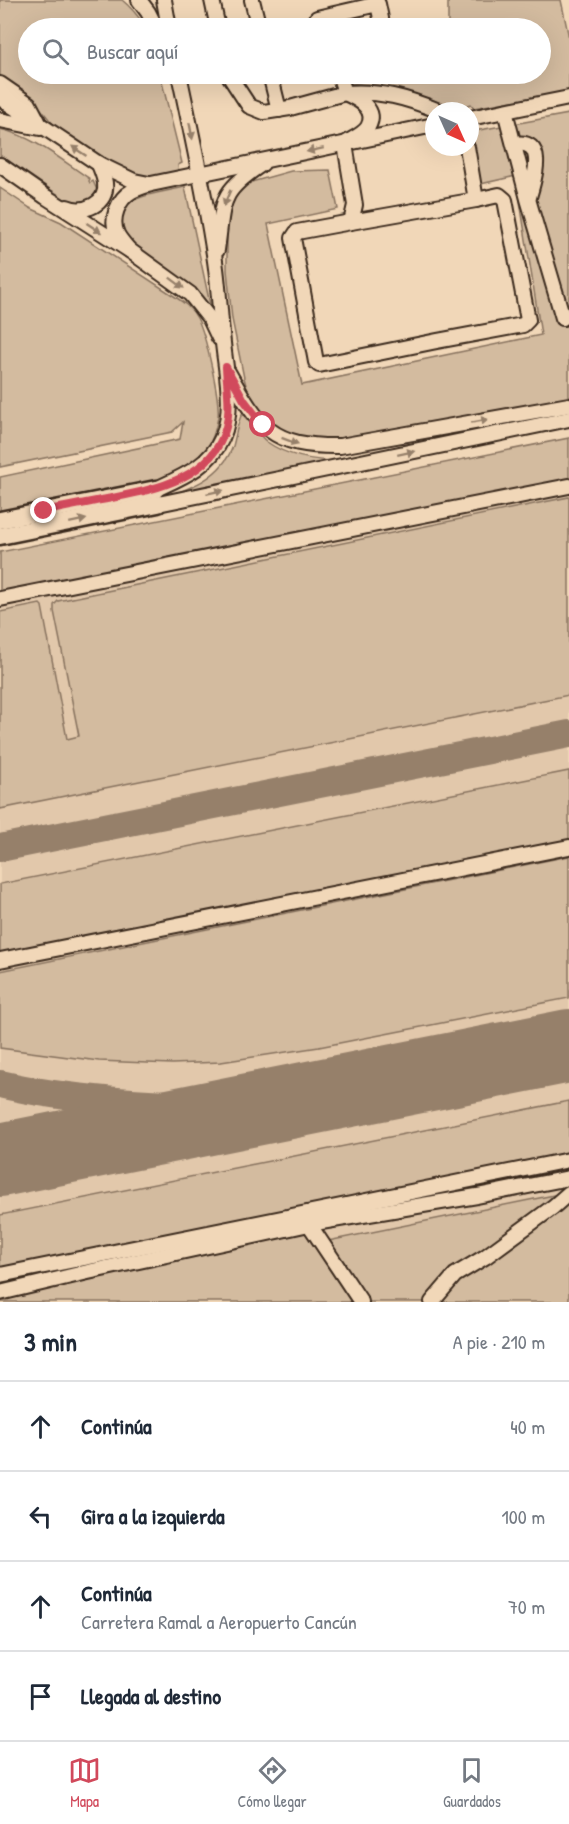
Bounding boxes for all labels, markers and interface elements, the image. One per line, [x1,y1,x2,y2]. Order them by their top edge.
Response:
search box [18,18,551,84]
icon: search [39,35,72,68]
text: Buscar aquí [87,36,179,66]
north arrow [425,102,479,156]
one-way arrow [186,122,196,140]
one-way arrow [72,145,88,157]
one-way arrow [305,146,324,155]
one-way arrow [222,189,232,207]
one-way arrow [86,222,102,233]
one-way arrow [169,277,184,289]
route start [249,411,275,437]
one-way arrow [471,416,490,425]
one-way arrow [281,436,299,446]
one-way arrow [397,448,416,457]
one-way arrow [206,487,225,496]
route end [30,497,56,523]
one-way arrow [69,515,87,525]
text: 3 min [24,1324,77,1359]
text: A pie · 210 m [453,1328,545,1355]
icon: ahead [24,1410,57,1443]
text: Continúa [81,1411,152,1441]
text: 40 m [510,1413,545,1440]
icon: left [24,1500,57,1533]
text: Gira a la izquierda [81,1501,225,1531]
text: 100 m [502,1503,545,1530]
text: Continúa [81,1578,152,1608]
icon: ahead [24,1590,57,1623]
text: 70 m [508,1593,545,1620]
text: Carretera Ramal a Aeropuerto Cancún [81,1608,357,1635]
icon: arrive [24,1680,57,1713]
text: Llegada al destino [81,1681,221,1711]
tab: Mapa [68,1754,101,1812]
tab: Cómo llegar [238,1754,307,1812]
tab: Guardados [443,1754,501,1812]

